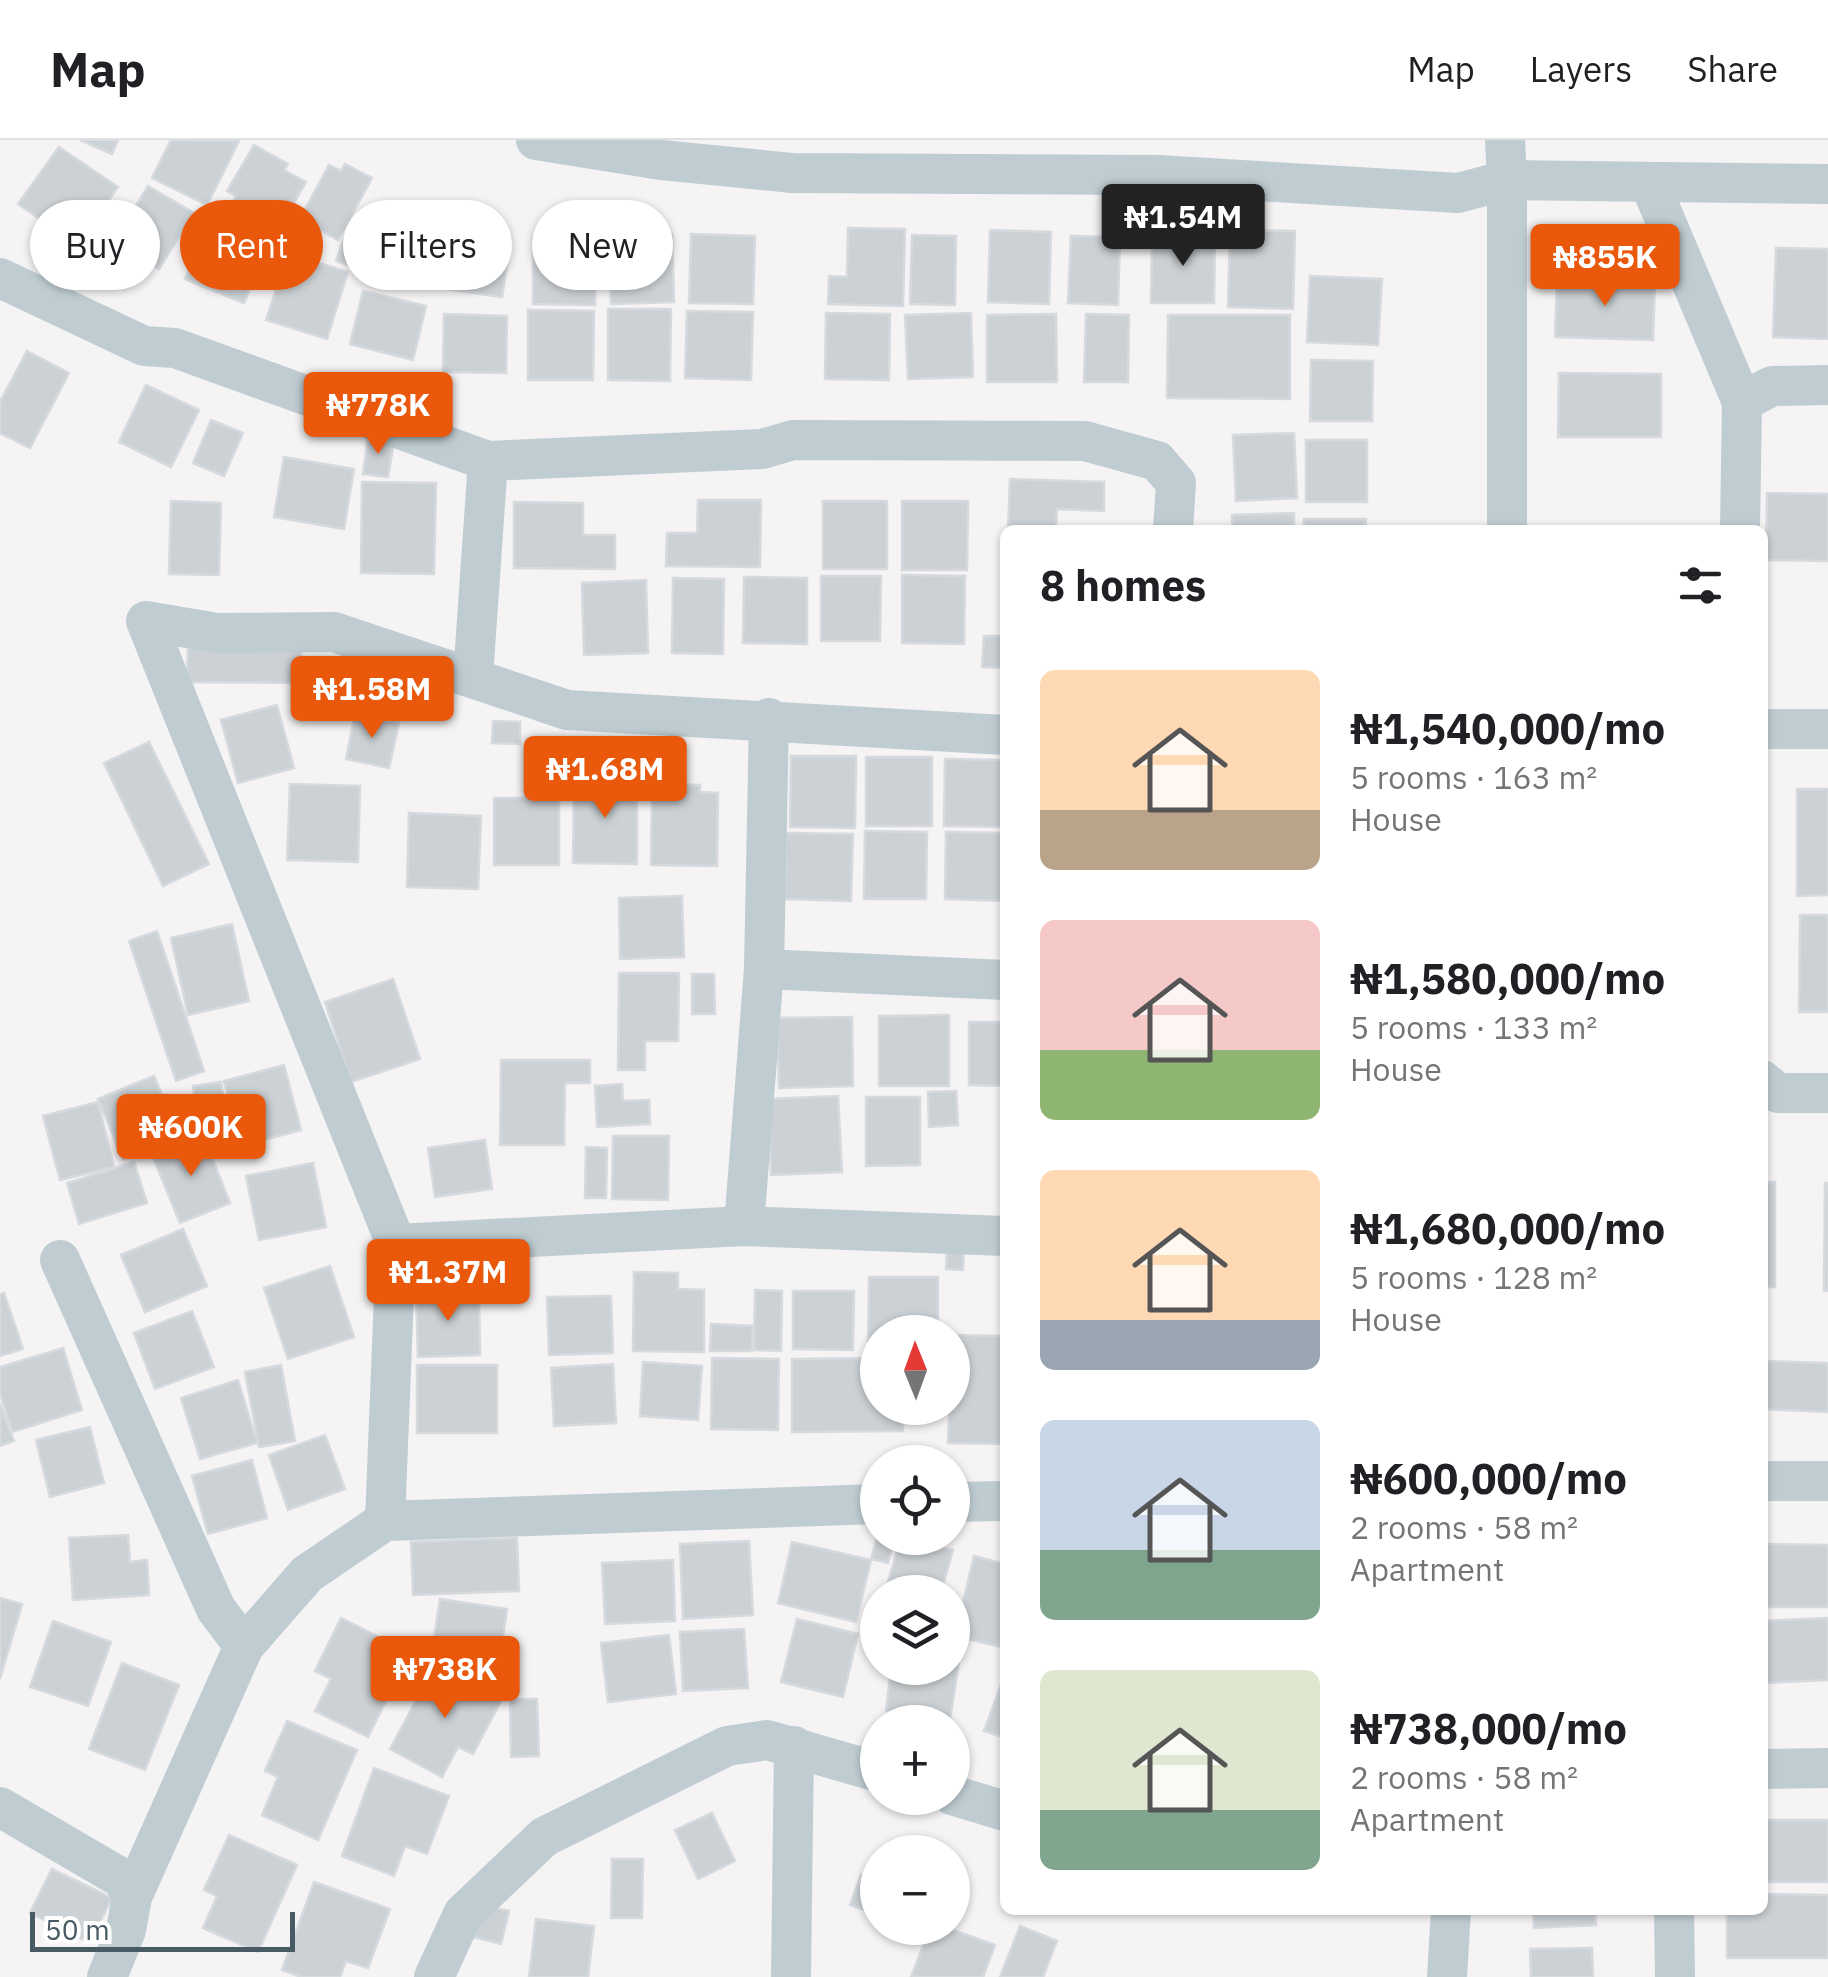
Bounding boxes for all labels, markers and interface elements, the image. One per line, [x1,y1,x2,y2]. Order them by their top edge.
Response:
text: Map [50,38,146,100]
text: Map [1407,46,1475,92]
text: Layers [1530,46,1632,92]
text: Share [1687,46,1778,92]
pin: ₦1.54M [1102,184,1264,269]
text: ₦1.54M [1124,195,1242,237]
chip: Buy [30,200,160,290]
chip: Rent [180,200,323,290]
chip: Filters [343,200,512,290]
chip: New [532,200,673,290]
pin: ₦855K [1535,224,1675,309]
text: ₦855K [1553,235,1657,277]
pin: ₦778K [308,372,448,457]
text: ₦778K [326,383,430,425]
text: 8 homes [1040,558,1206,613]
icon: filters [1673,558,1728,613]
pin: ₦1.58M [291,656,453,741]
text: ₦1.58M [313,667,431,709]
text: ₦1,540,000/mo [1350,701,1665,756]
icon: home [1120,710,1240,830]
pin: ₦1.68M [524,736,686,821]
text: ₦1.68M [546,747,664,789]
text: 5 rooms · 163 m² [1350,756,1597,798]
text: House [1350,798,1442,840]
text: ₦1,580,000/mo [1350,951,1665,1006]
icon: home [1120,960,1240,1080]
text: 5 rooms · 133 m² [1350,1006,1597,1048]
text: House [1350,1048,1442,1090]
pin: ₦600K [121,1094,261,1179]
text: ₦600K [139,1105,243,1147]
text: ₦1,680,000/mo [1350,1201,1665,1256]
icon: home [1120,1210,1240,1330]
pin: ₦1.37M [367,1239,529,1324]
text: ₦1.37M [389,1250,507,1292]
text: 5 rooms · 128 m² [1350,1256,1597,1298]
text: House [1350,1298,1442,1340]
north arrow [860,1315,970,1425]
map controls [860,1315,970,1945]
button: locate [860,1445,970,1555]
text: ₦600,000/mo [1350,1451,1627,1506]
icon: home [1120,1460,1240,1580]
text: 2 rooms · 58 m² [1350,1506,1578,1548]
text: Apartment [1350,1548,1504,1590]
button: layers [860,1575,970,1685]
pin: ₦738K [375,1636,515,1721]
text: ₦738K [393,1647,497,1689]
text: ₦738,000/mo [1350,1701,1627,1756]
button: + [860,1705,970,1815]
icon: home [1120,1710,1240,1830]
text: 2 rooms · 58 m² [1350,1756,1578,1798]
text: Apartment [1350,1798,1504,1840]
button: − [860,1835,970,1945]
scale bar [30,1907,295,1952]
text: 50 m [45,1911,110,1948]

